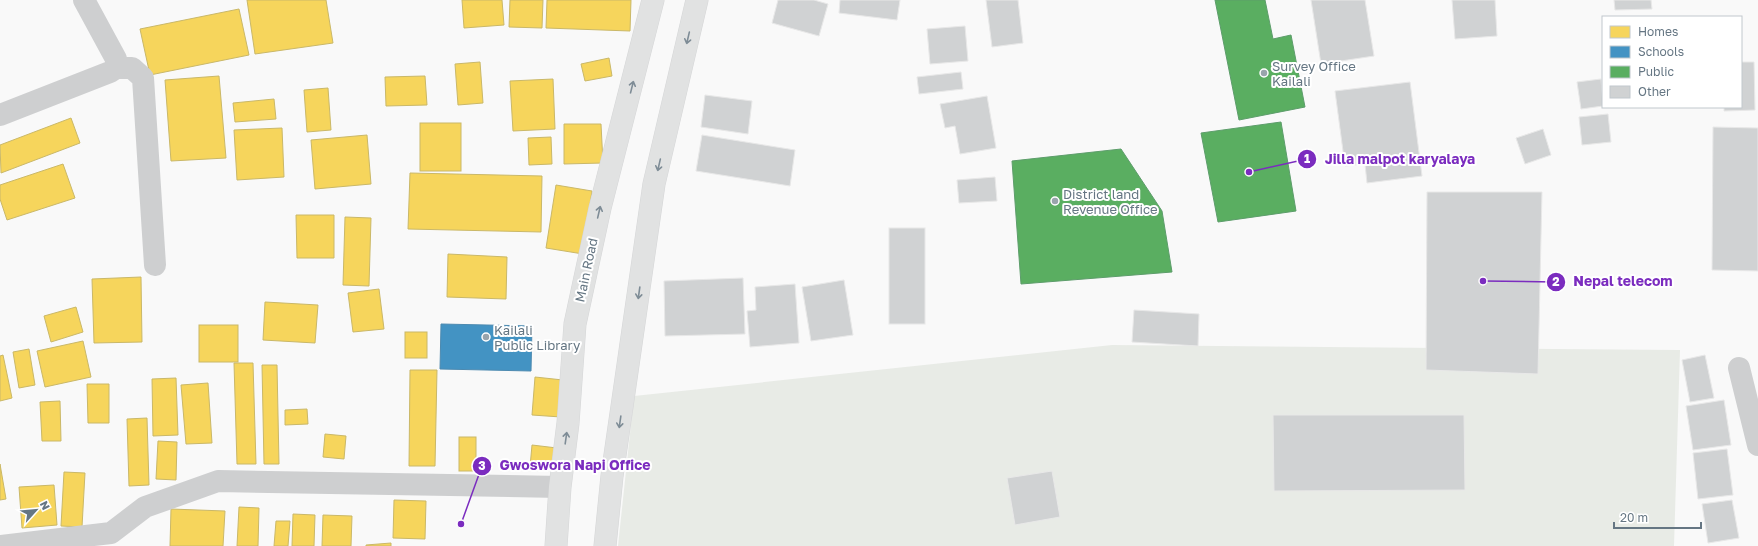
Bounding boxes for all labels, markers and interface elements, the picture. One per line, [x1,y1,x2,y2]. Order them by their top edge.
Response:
legend [1602,16,1742,108]
text: Homes [1638,24,1678,39]
one-way arrow [684,31,692,44]
text: Schools [1638,44,1684,59]
place label: Survey Office Kailali [1272,58,1356,89]
text: Public [1638,64,1675,79]
marker: Survey Office Kailali [1259,68,1269,78]
one-way arrow [628,81,636,94]
text: Other [1638,84,1671,99]
callout: Jilla malpot karyalaya [1297,146,1484,172]
text: Jilla malpot karyalaya [1325,150,1475,167]
text: 1 [1304,151,1310,166]
one-way arrow [654,158,662,171]
place label: District land Revenue Office [1063,186,1158,217]
marker: District land Revenue Office [1050,196,1060,206]
one-way arrow [595,206,603,219]
street label: Main Road [571,236,601,304]
callout: Nepal telecom [1546,269,1681,295]
text: Nepal telecom [1573,272,1673,289]
text: 2 [1552,274,1560,289]
one-way arrow [635,286,643,299]
place label: Kailali Public Library [494,322,581,353]
marker: Kailali Public Library [481,332,491,342]
one-way arrow [616,415,624,428]
one-way arrow [562,431,570,444]
callout: Gwoswora Napi Office [472,453,659,479]
text: Gwoswora Napi Office [500,456,650,473]
text: 3 [478,458,486,473]
north arrow [16,490,56,530]
text: N [38,499,53,512]
scale bar [1614,504,1701,530]
text: 20 m [1620,510,1648,525]

